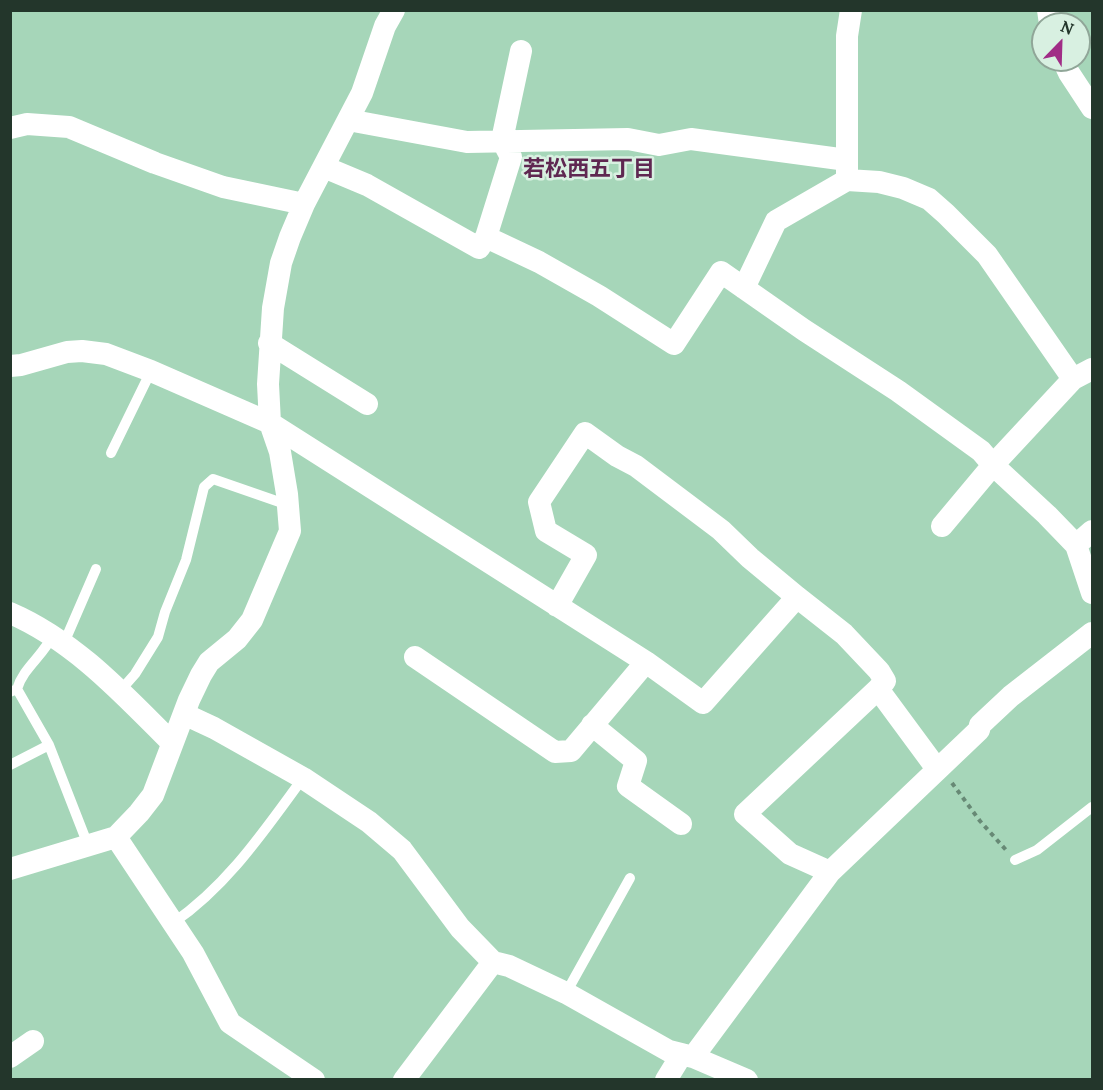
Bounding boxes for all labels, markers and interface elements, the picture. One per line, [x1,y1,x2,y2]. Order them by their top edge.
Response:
north arrow [1031,12,1091,72]
text: N [1058,16,1077,39]
district label: 若松西五丁目 [523,157,655,183]

